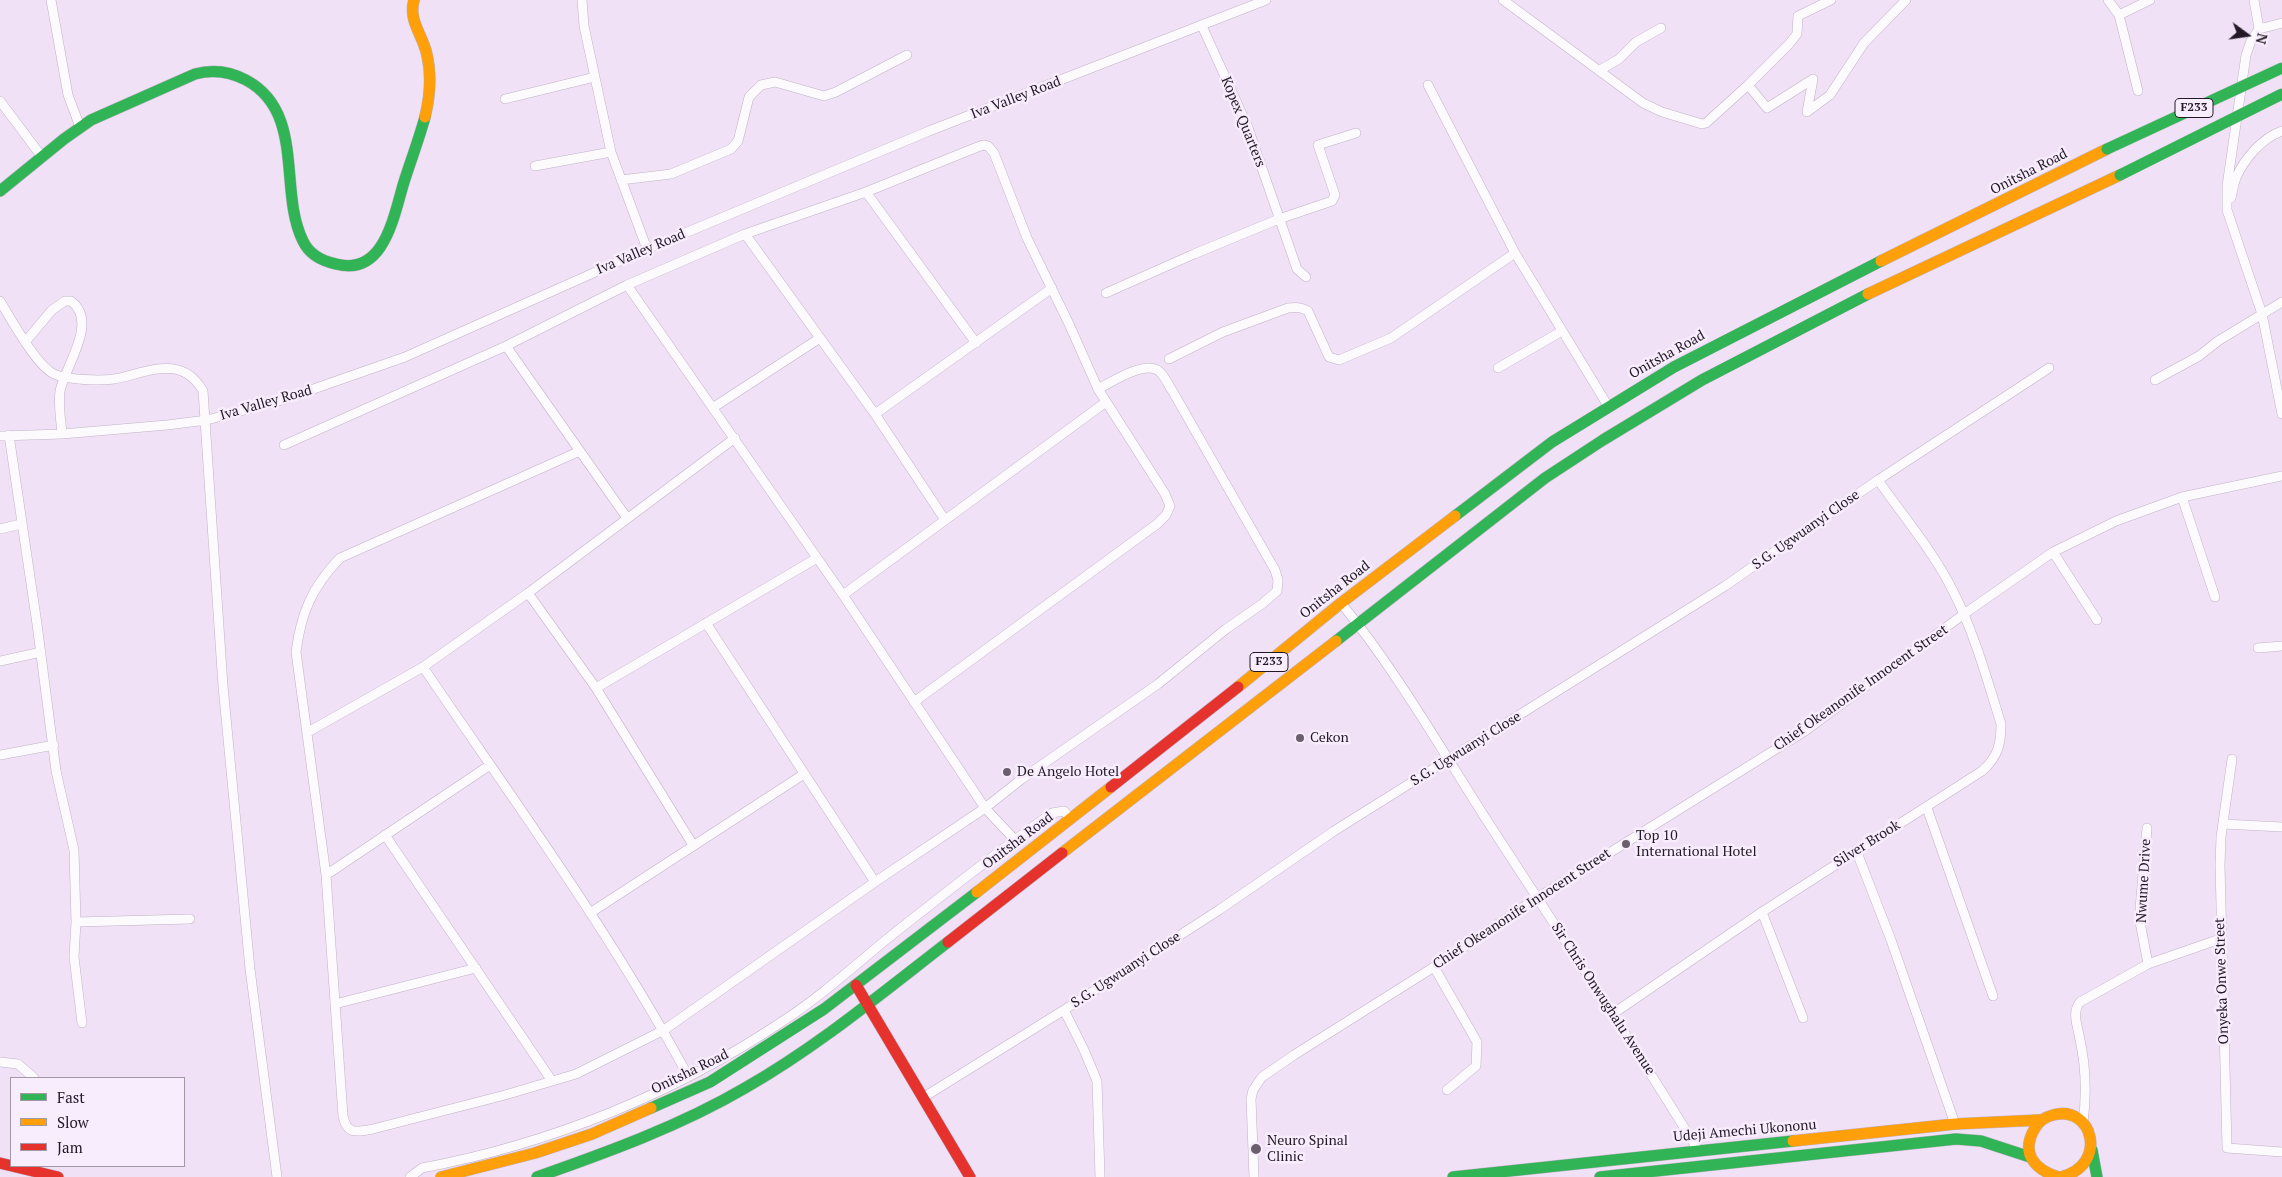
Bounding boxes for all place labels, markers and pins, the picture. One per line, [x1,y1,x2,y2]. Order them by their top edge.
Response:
place label: Cekon [1310,730,1349,746]
marker: Cekon [1294,732,1306,744]
place label: De Angelo Hotel [1017,764,1119,780]
marker: De Angelo Hotel [1001,766,1013,778]
place label: Top 10 International Hotel [1636,828,1757,860]
marker: Top 10 International Hotel [1620,838,1632,850]
place label: Neuro Spinal Clinic [1267,1133,1348,1166]
marker: Neuro Spinal Clinic [1249,1142,1263,1156]

